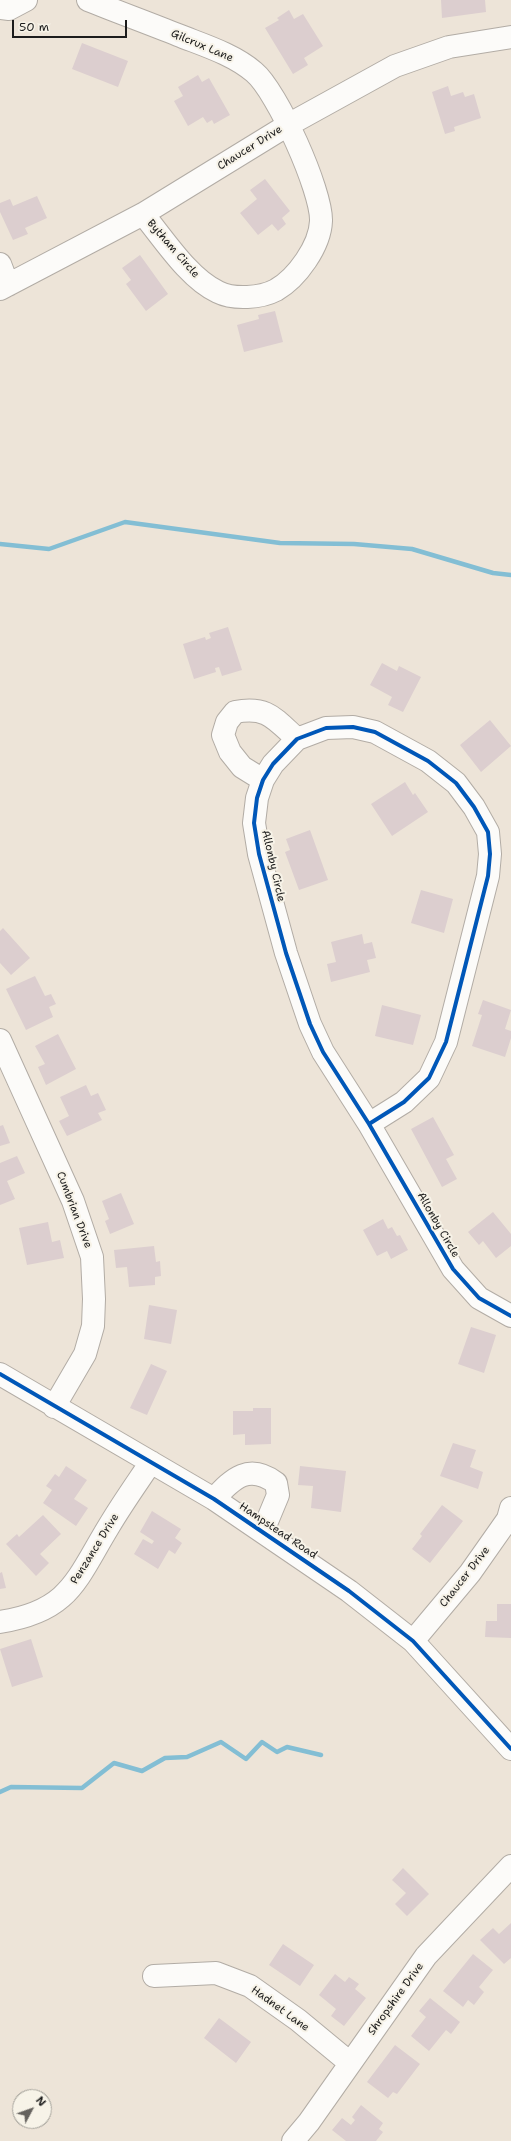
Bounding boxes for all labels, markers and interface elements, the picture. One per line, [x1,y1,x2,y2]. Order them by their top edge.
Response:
scale bar [14,12,129,38]
text: 50 m [19,19,49,35]
street label: Gilcrux Lane [169,27,235,65]
street label: Chaucer Drive [215,123,285,173]
street label: Bytham Circle [144,217,202,281]
street label: Allonby Circle [258,829,288,903]
street label: Cumbrian Drive [53,1170,95,1250]
street label: Allonby Circle [414,1190,462,1260]
street label: Hampstead Road [236,1500,320,1562]
street label: Penzance Drive [68,1511,122,1587]
street label: Chaucer Drive [437,1544,493,1610]
street label: Shropshire Drive [365,1960,427,2038]
street label: Hadnet Lane [248,1983,312,2035]
north arrow [12,2089,52,2129]
text: N [32,2093,49,2110]

